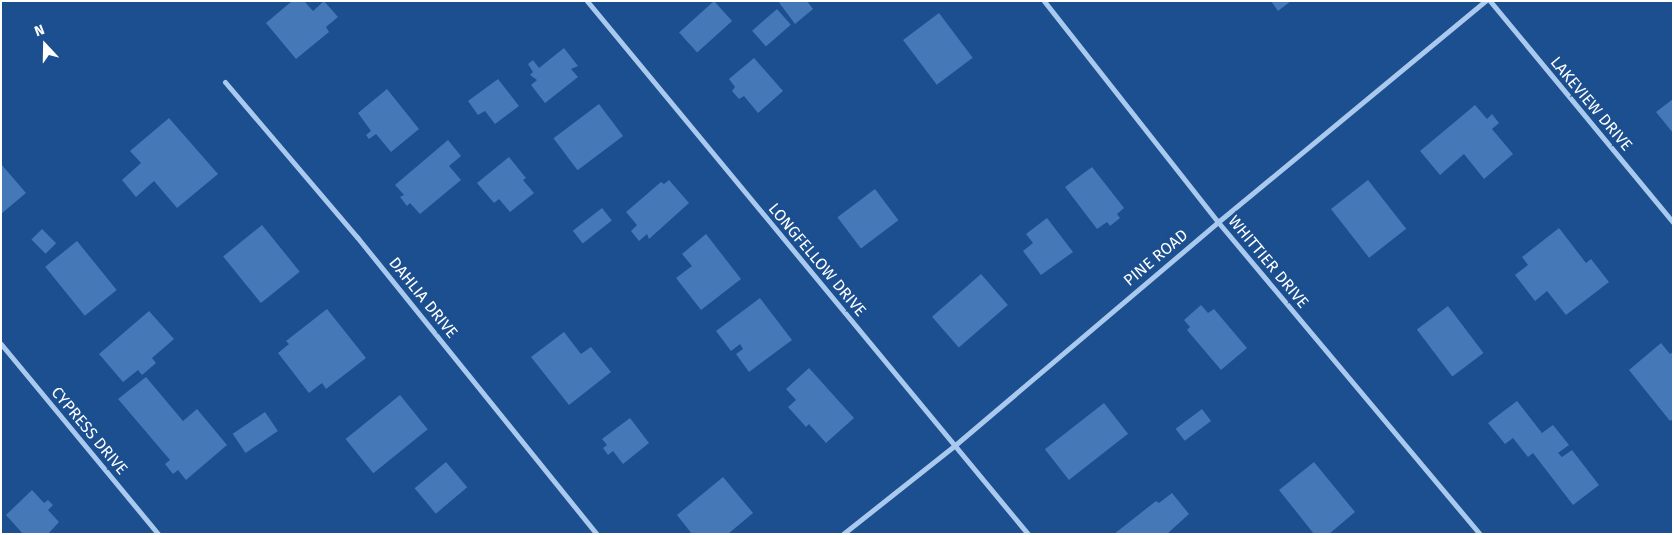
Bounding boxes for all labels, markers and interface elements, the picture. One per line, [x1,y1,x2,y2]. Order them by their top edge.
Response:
north arrow [20,20,70,70]
text: N [32,21,47,40]
street label: LAKEVIEW DRIVE [1546,53,1636,155]
street label: LONGFELLOW DRIVE [764,200,870,320]
street label: WHITTIER DRIVE [1224,212,1312,312]
street label: PINE ROAD [1120,226,1192,290]
street label: DAHLIA DRIVE [385,254,461,342]
street label: CYPRESS DRIVE [47,383,131,479]

